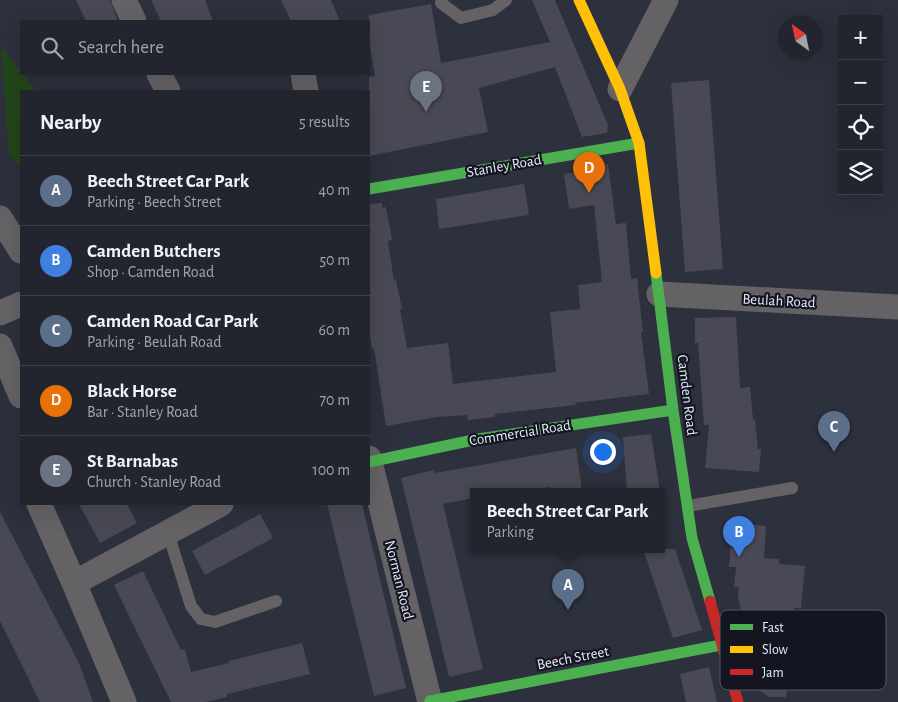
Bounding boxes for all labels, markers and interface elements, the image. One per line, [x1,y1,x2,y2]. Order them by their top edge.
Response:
north arrow [778,15,823,60]
map controls [838,15,883,195]
button: + [838,15,883,60]
search box [20,20,370,75]
icon: search [38,34,66,62]
text: Search here [78,38,164,57]
button: − [838,60,883,105]
pin: E [410,71,442,112]
button: locate [838,105,883,150]
text: Nearby [40,112,101,133]
text: 5 results [299,114,350,130]
button: layers [838,150,883,195]
street label: Stanley Road [465,152,543,180]
pin: D [573,152,605,193]
text: Beech Street Car Park [87,172,249,191]
text: A [51,182,61,198]
text: 40 m [318,182,350,198]
text: Parking · Beech Street [87,194,221,210]
text: Camden Butchers [87,242,221,261]
text: B [51,252,61,268]
text: 50 m [319,252,350,268]
text: Shop · Camden Road [87,264,214,280]
street label: Beulah Road [742,292,816,310]
text: Camden Road Car Park [87,312,258,331]
text: C [52,322,60,338]
text: 60 m [319,322,350,338]
text: Parking · Beulah Road [87,334,222,350]
street label: Camden Road [675,354,699,436]
text: Black Horse [87,382,177,401]
text: D [51,392,61,408]
text: 70 m [319,392,350,408]
text: Bar · Stanley Road [87,404,198,420]
pin: C [818,411,850,452]
street label: Commercial Road [468,418,572,448]
your location [590,439,616,465]
text: St Barnabas [87,452,178,471]
text: E [52,462,60,478]
text: 100 m [312,462,350,478]
text: Church · Stanley Road [87,474,221,490]
popup [470,488,665,553]
text: Beech Street Car Park [486,502,649,521]
pin: B [723,516,755,557]
text: Parking [486,524,534,540]
street label: Norman Road [382,539,416,621]
pin: A [552,569,584,610]
legend [720,610,886,690]
text: Fast [762,621,784,635]
text: Slow [762,643,789,657]
street label: Beech Street [536,644,611,672]
text: Jam [762,666,784,680]

